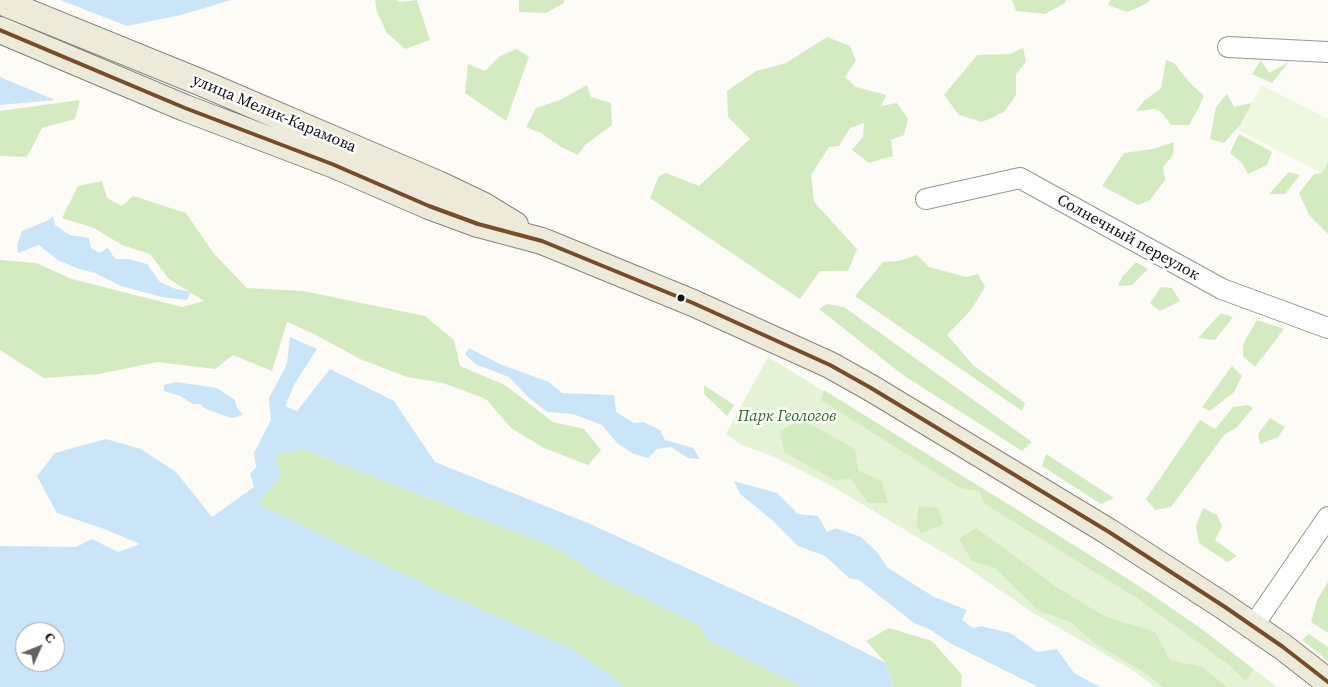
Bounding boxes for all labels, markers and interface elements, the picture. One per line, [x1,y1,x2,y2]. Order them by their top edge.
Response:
street label: улица Мелик-Карамова [189,71,359,157]
street label: Солнечный переулок [1053,191,1203,285]
unlabelled marker [676,293,686,303]
park label: Парк Геологов [738,407,836,427]
north arrow [15,622,65,672]
text: С [40,627,60,647]

